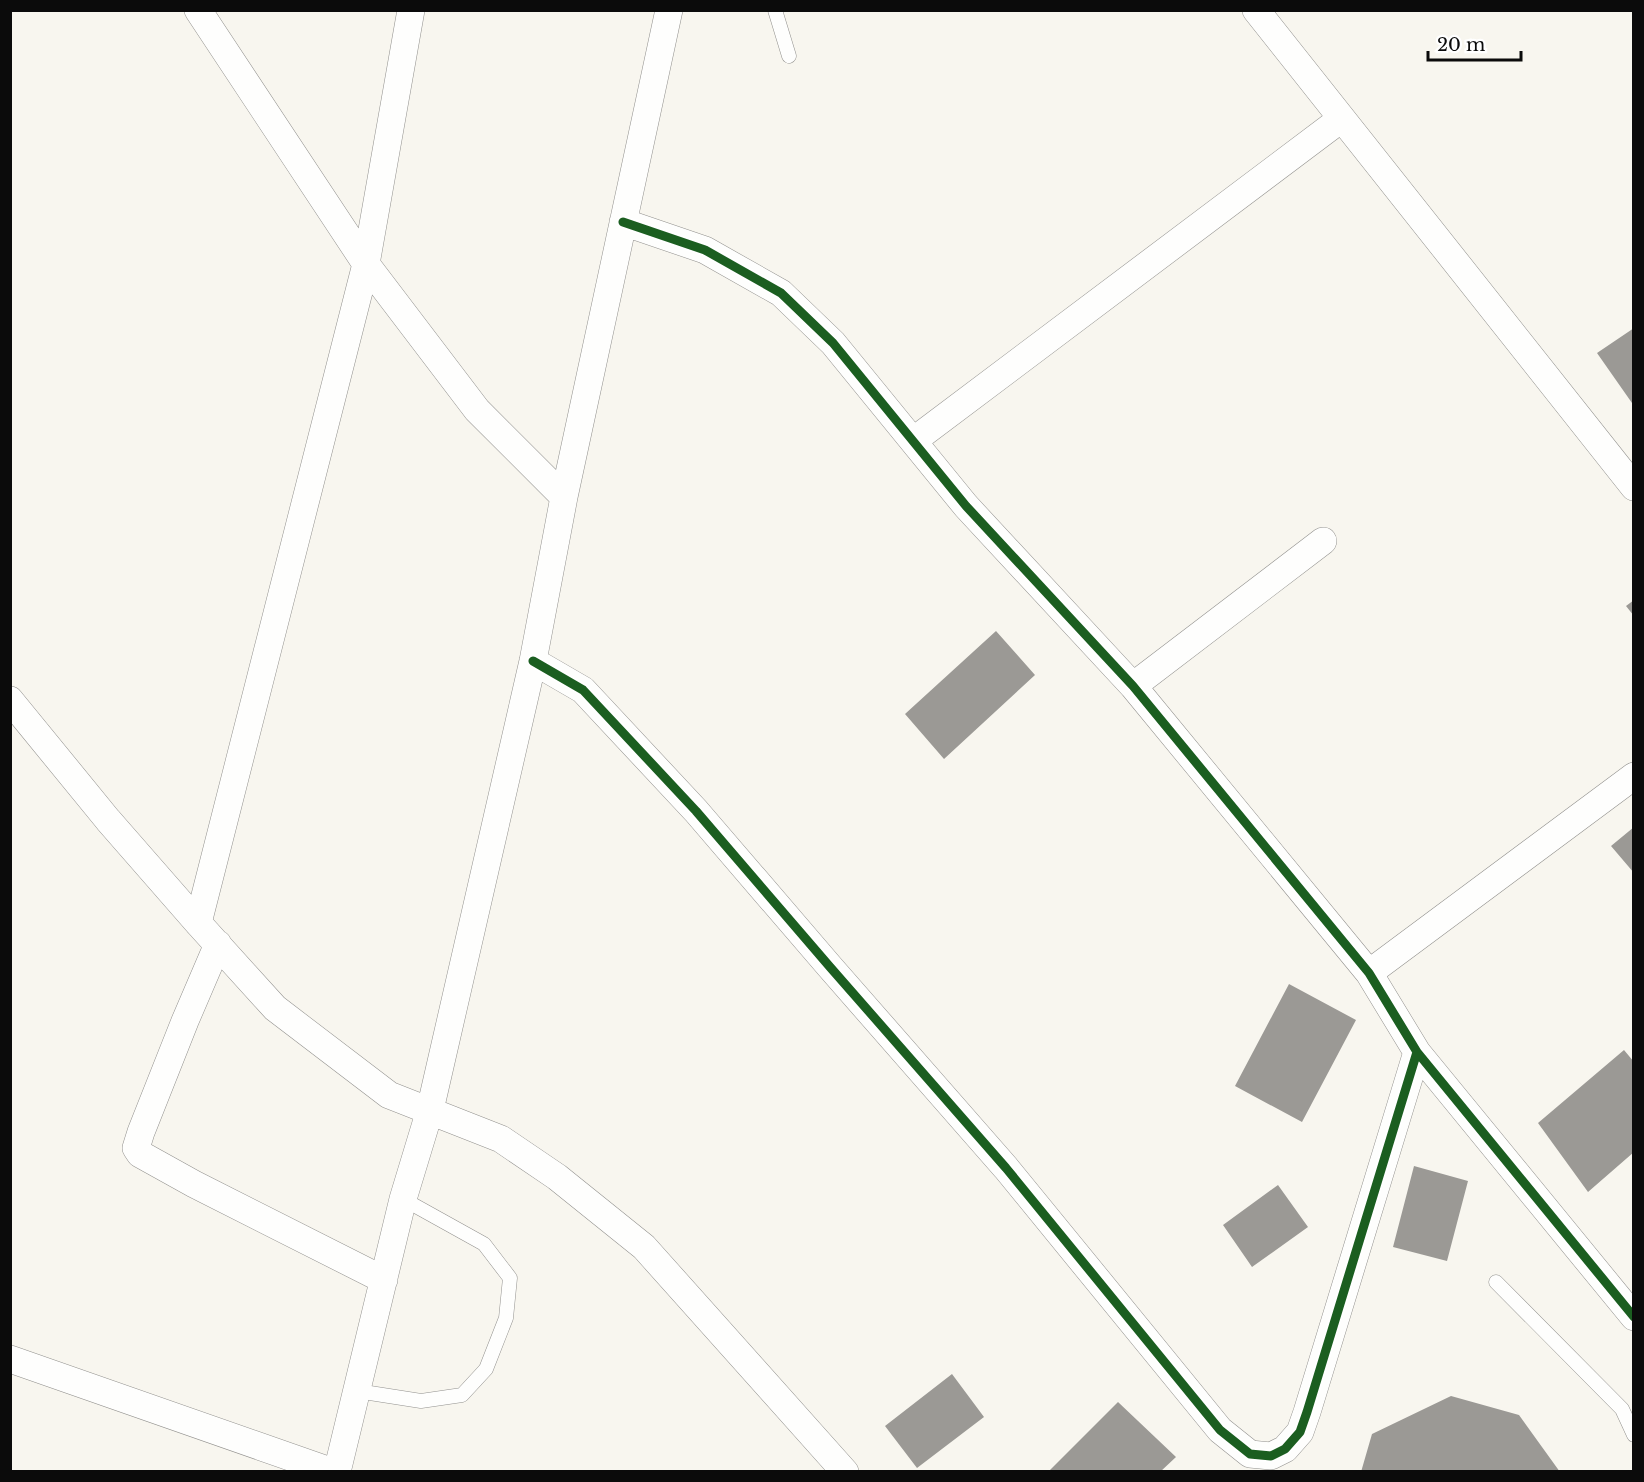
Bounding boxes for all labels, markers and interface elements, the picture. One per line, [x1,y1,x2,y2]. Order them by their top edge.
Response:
scale bar [1428,24,1521,62]
text: 20 m [1437,34,1485,56]

